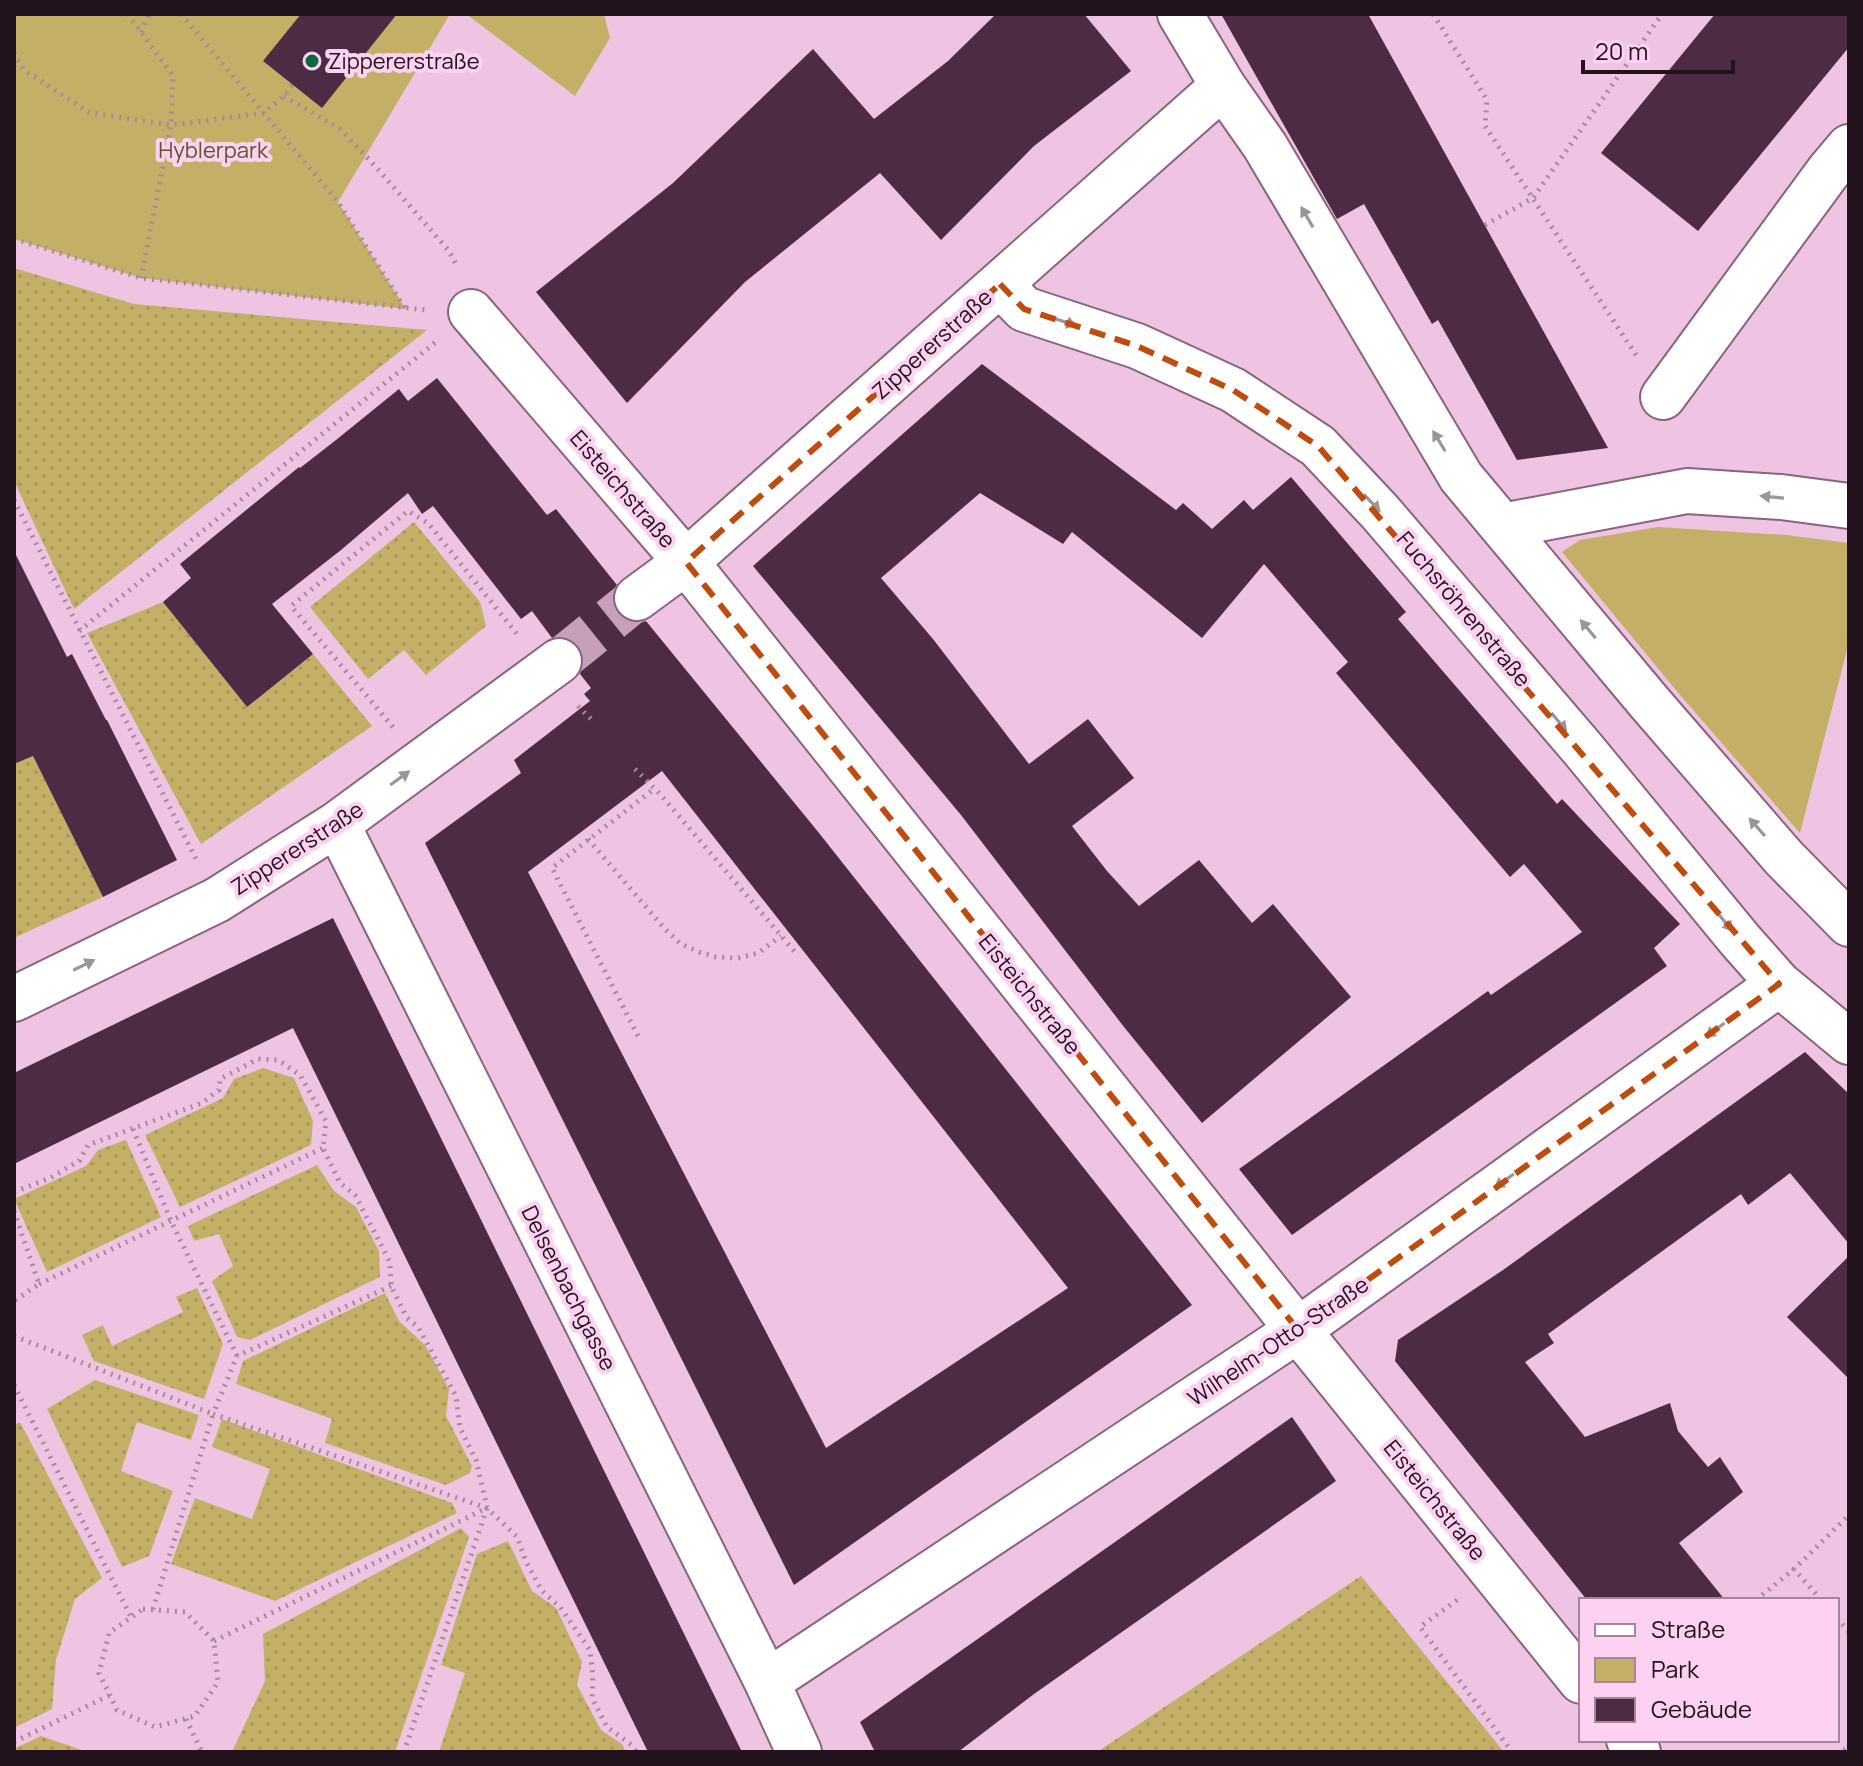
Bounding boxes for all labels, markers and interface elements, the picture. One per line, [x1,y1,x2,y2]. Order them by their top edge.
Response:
scale bar [1583,24,1733,74]
text: 20 m [1595,34,1648,67]
place label: Zippererstraße [328,46,480,76]
marker: Zippererstraße [303,52,321,70]
park label: Hyblerpark [158,135,269,165]
one-way arrow [1300,206,1314,228]
street label: Zippererstraße [866,282,999,406]
one-way arrow [1053,317,1077,329]
street label: Eisteichstraße [563,424,683,554]
one-way arrow [1432,430,1446,452]
one-way arrow [1759,490,1784,503]
one-way arrow [1362,493,1381,512]
street label: Fuchsröhrenstraße [1390,525,1538,693]
one-way arrow [1580,620,1597,640]
one-way arrow [1550,712,1568,731]
one-way arrow [389,771,410,786]
street label: Zippererstraße [225,794,369,902]
one-way arrow [1749,818,1766,838]
one-way arrow [1716,912,1733,932]
street label: Eisteichstraße [972,927,1088,1061]
one-way arrow [73,958,96,972]
one-way arrow [1705,1022,1726,1037]
one-way arrow [1494,1173,1515,1189]
street label: Delsenbachgasse [514,1200,624,1376]
street label: Wilhelm-Otto-Straße [1182,1269,1374,1413]
street label: Eisteichstraße [1377,1433,1493,1567]
legend [1579,1598,1839,1742]
text: Straße [1651,1612,1725,1645]
text: Park [1651,1652,1700,1685]
text: Gebäude [1651,1692,1752,1725]

